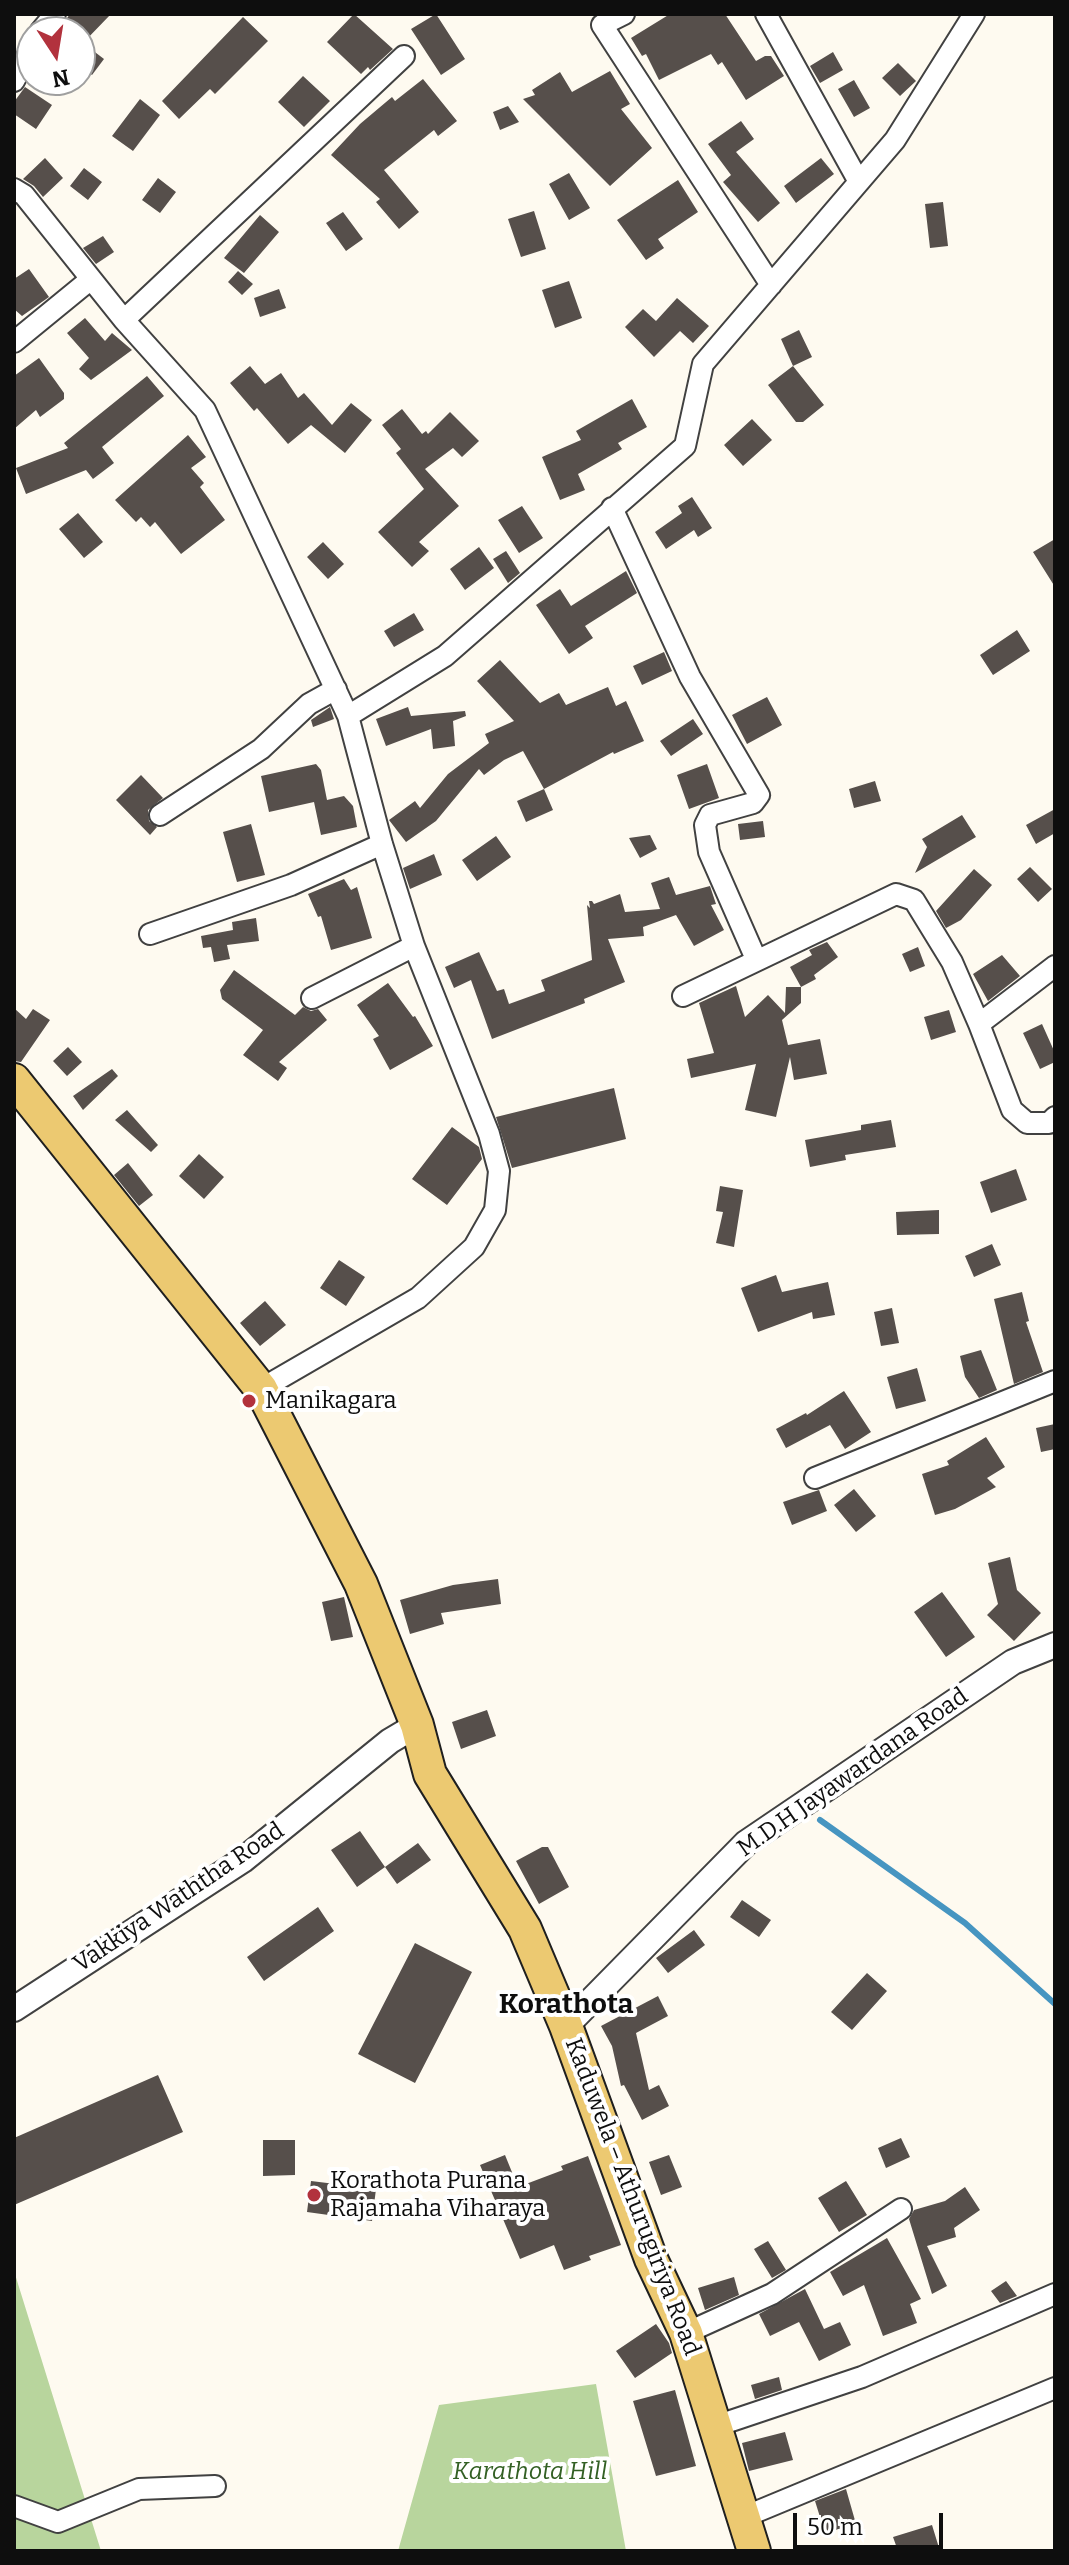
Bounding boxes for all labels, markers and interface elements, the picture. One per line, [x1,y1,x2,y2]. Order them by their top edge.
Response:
north arrow [16,16,96,96]
text: N [50,63,72,93]
place label: Manikagara [265,1387,397,1415]
marker: Manikagara [240,1392,258,1410]
street label: M.D.H Jayawardana Road [732,1682,974,1864]
street label: Vakkiya Waththa Road [68,1817,290,1979]
district label: Korathota [499,1988,633,2022]
street label: Kaduwela – Athurugiriya Road [558,2034,706,2360]
place label: Korathota Purana Rajamaha Viharaya [330,2167,545,2223]
marker: Korathota Purana Rajamaha Viharaya [305,2186,323,2204]
park label: Karathota Hill [453,2458,607,2486]
scale bar [797,2497,947,2547]
text: 50 m [807,2513,863,2541]

